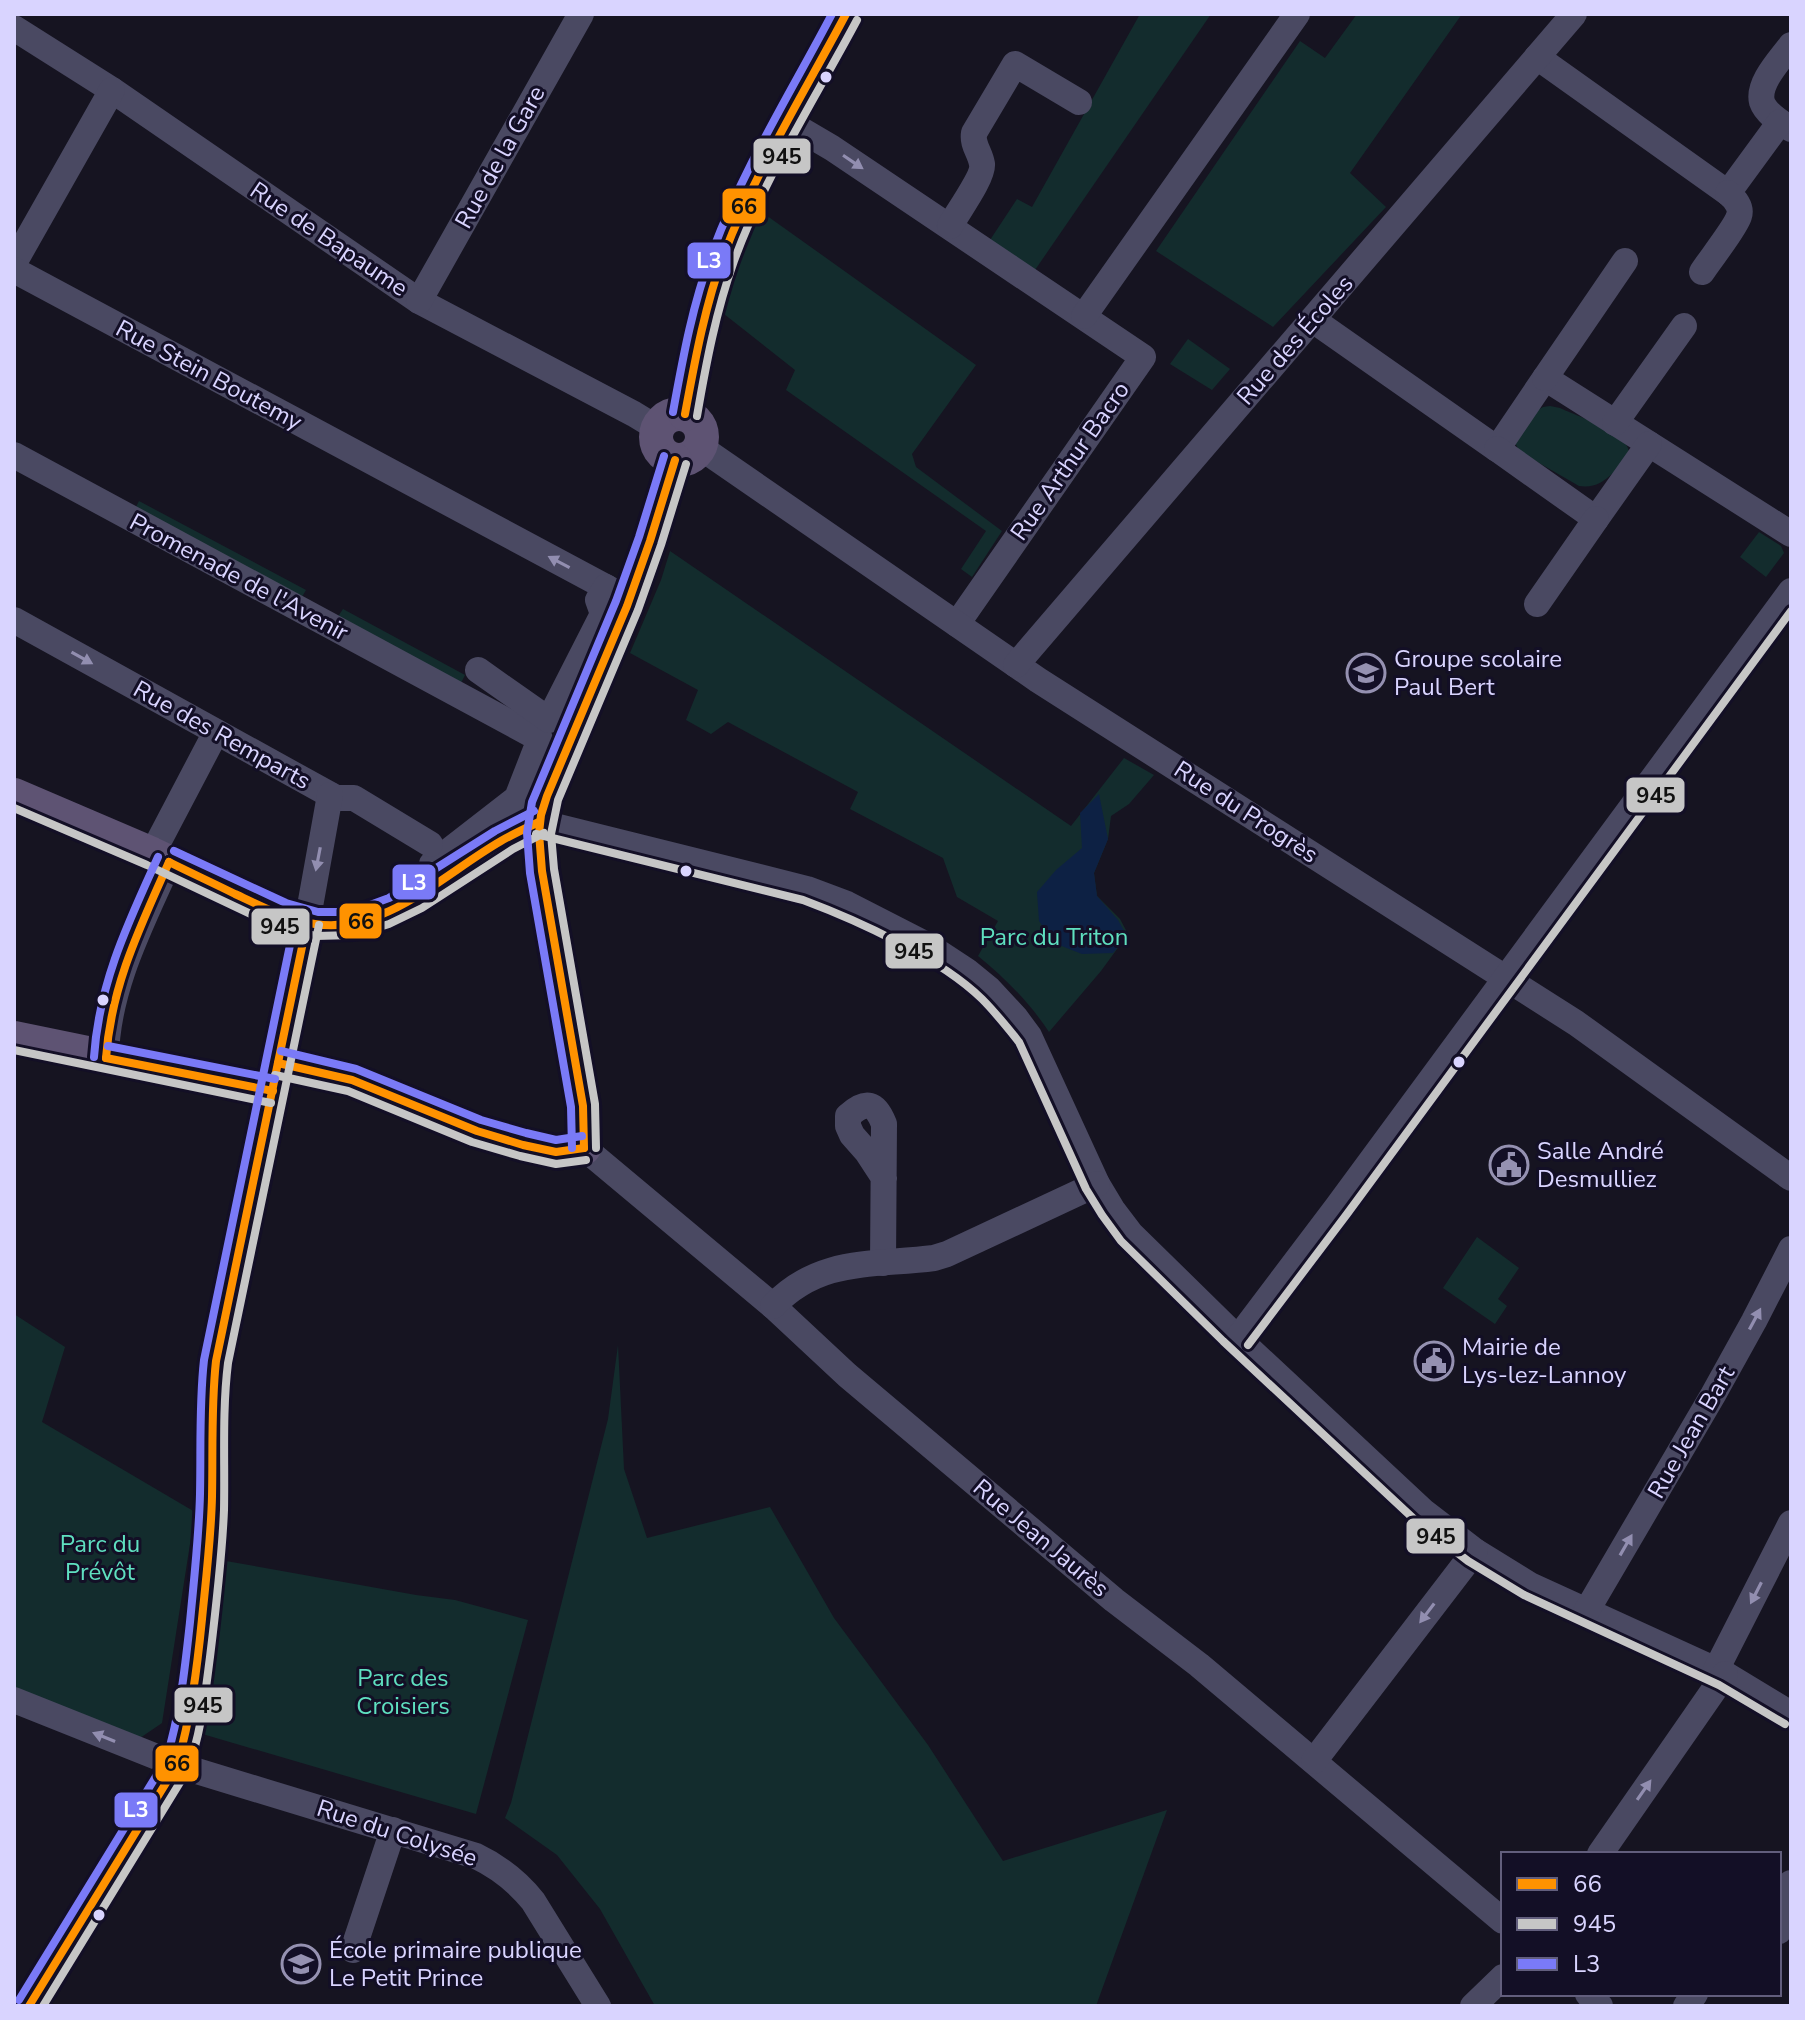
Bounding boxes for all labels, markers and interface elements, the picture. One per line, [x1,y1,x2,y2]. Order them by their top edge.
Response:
unlabelled marker [818,69,834,85]
street label: Rue de la Gare [448,80,552,234]
line badge: 945 [752,137,812,175]
text: 945 [762,142,802,172]
one-way arrow [842,154,863,169]
street label: Rue de Bapaume [244,174,414,304]
line badge: 66 [721,187,767,225]
text: 66 [731,192,757,222]
line badge: L3 [686,241,732,280]
text: L3 [696,246,722,276]
street label: Rue des Écoles [1230,268,1360,412]
street label: Rue Stein Boutemy [110,312,308,438]
street label: Rue Arthur Bacro [1003,375,1137,547]
street label: Promenade de l'Avenir [124,506,354,648]
one-way arrow [548,556,571,569]
place label: Groupe scolaire Paul Bert [1394,643,1562,703]
one-way arrow [71,651,93,665]
school or university icon: Groupe scolaire Paul Bert [1345,652,1387,694]
street label: Rue des Remparts [128,673,316,797]
street label: Rue du Progrès [1168,753,1324,871]
line badge: 945 [1625,776,1686,814]
text: 945 [1636,781,1676,811]
one-way arrow [311,847,324,872]
line badge: L3 [391,863,437,901]
unlabelled marker [678,863,694,879]
text: L3 [401,868,427,898]
line badge: 66 [338,902,383,940]
line badge: 945 [250,907,311,946]
text: 66 [348,907,374,937]
text: 945 [260,912,300,942]
park label: Parc du Triton [980,921,1128,953]
line badge: 945 [884,932,945,970]
text: 945 [894,937,934,967]
unlabelled marker [95,992,111,1008]
unlabelled marker [1451,1054,1467,1070]
place label: Salle André Desmulliez [1537,1135,1664,1195]
public building icon: Salle André Desmulliez [1488,1144,1530,1186]
one-way arrow [1748,1308,1762,1331]
place label: Mairie de Lys-lez-Lannoy [1462,1331,1627,1391]
public building icon: Mairie de Lys-lez-Lannoy [1413,1340,1455,1382]
street label: Rue Jean Bart [1640,1359,1742,1504]
street label: Rue Jean Jaurès [966,1472,1116,1604]
line badge: 945 [1405,1517,1466,1555]
text: 945 [1416,1522,1456,1552]
park label: Parc du Prévôt [60,1528,140,1588]
one-way arrow [1618,1534,1632,1556]
one-way arrow [1749,1581,1763,1604]
one-way arrow [1420,1603,1436,1623]
park label: Parc des Croisiers [356,1662,450,1722]
line badge: 945 [173,1686,234,1724]
text: 945 [183,1691,223,1721]
one-way arrow [92,1730,116,1743]
line badge: 66 [154,1744,200,1783]
text: 66 [164,1749,190,1779]
one-way arrow [1636,1780,1651,1801]
line badge: L3 [113,1791,159,1829]
street label: Rue du Colysée [313,1792,481,1874]
text: L3 [123,1795,149,1825]
legend [1501,1852,1781,1996]
text: 66 [1573,1868,1602,1900]
unlabelled marker [91,1907,107,1923]
text: 945 [1573,1908,1616,1940]
place label: École primaire publique Le Petit Prince [329,1934,582,1994]
school or university icon: École primaire publique Le Petit Prince [280,1943,322,1985]
text: L3 [1573,1948,1600,1980]

